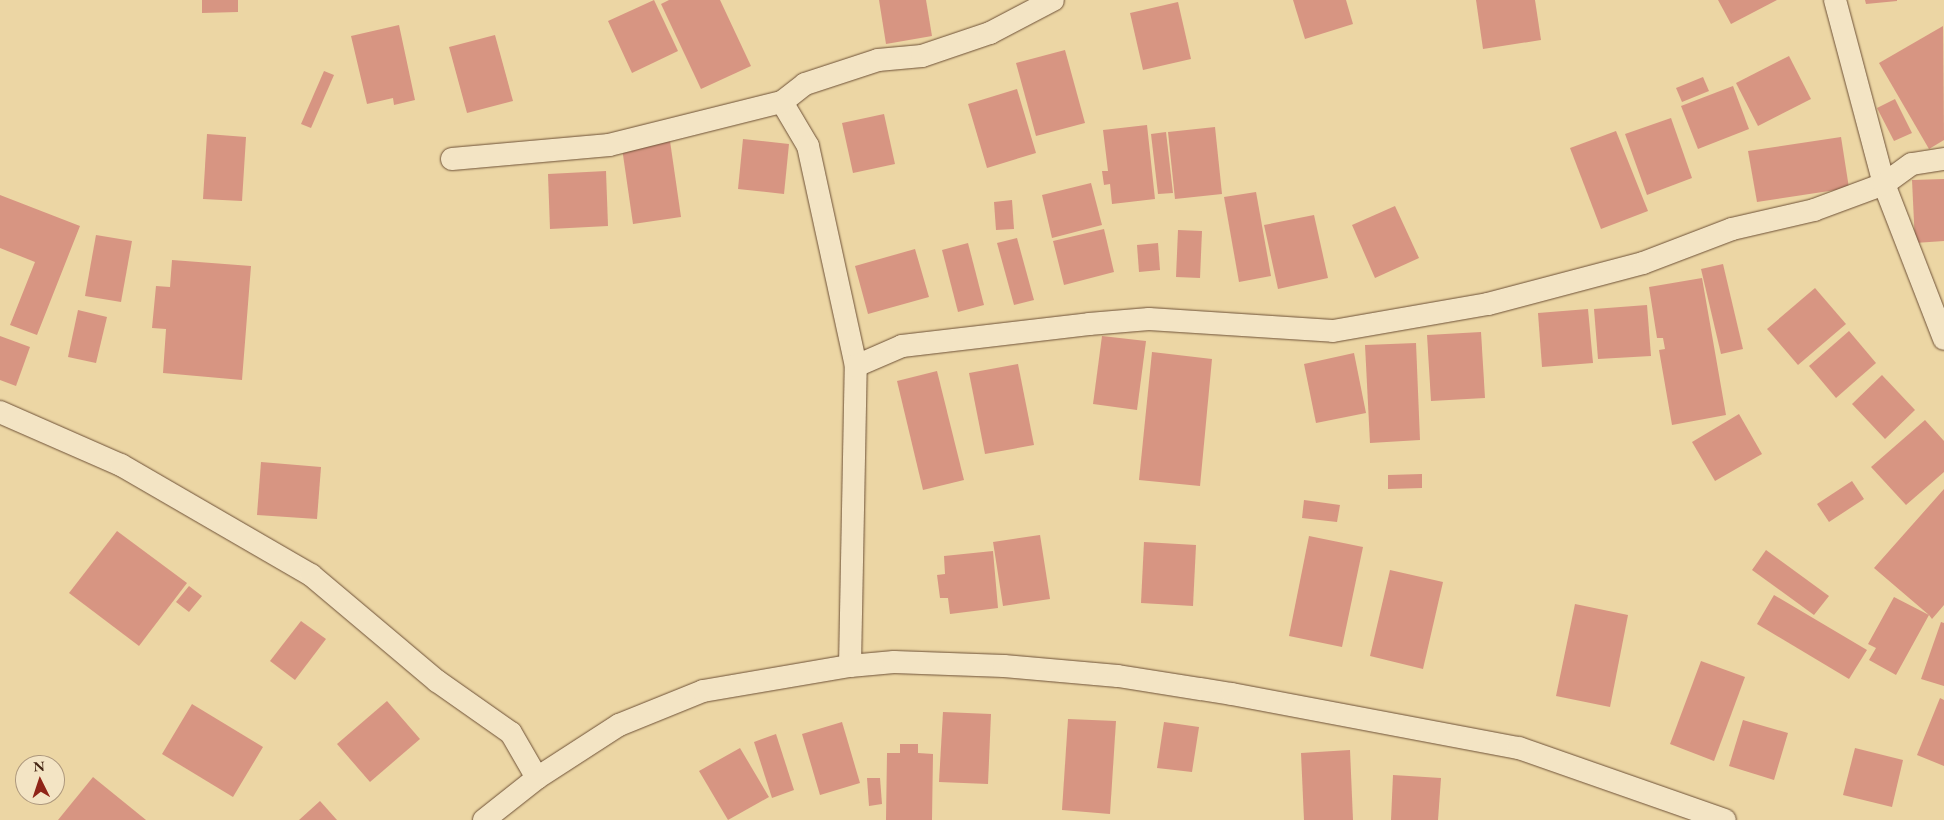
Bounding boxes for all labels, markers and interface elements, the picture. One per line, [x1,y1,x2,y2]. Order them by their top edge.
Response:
north arrow [15,755,65,805]
text: N [33,757,45,775]

